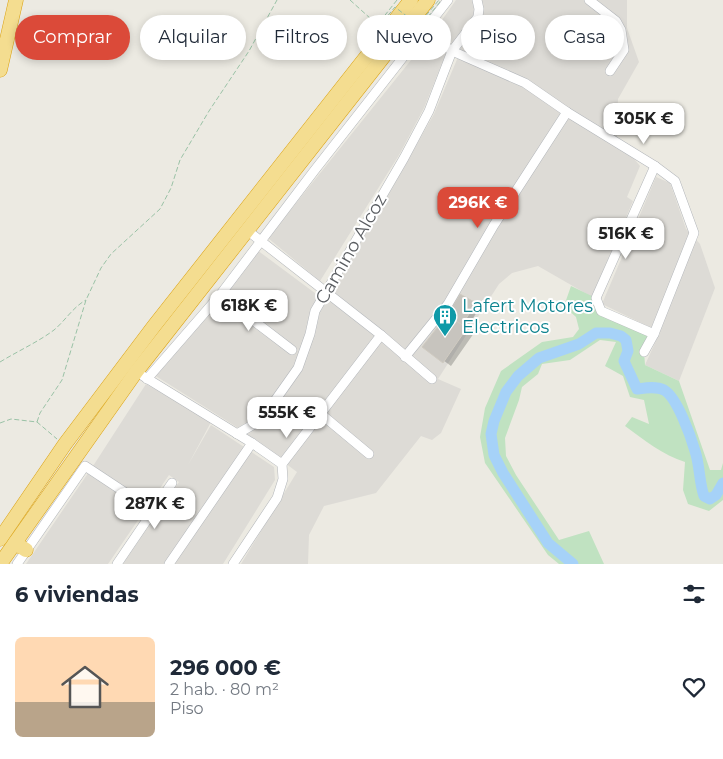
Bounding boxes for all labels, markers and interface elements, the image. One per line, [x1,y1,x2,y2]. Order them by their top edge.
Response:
chip: Comprar [15,15,130,60]
chip: Alquilar [140,15,246,60]
chip: Filtros [256,15,347,60]
chip: Nuevo [357,15,451,60]
chip: Piso [461,15,535,60]
chip: Casa [545,15,624,60]
pin: 305K € [603,102,685,145]
text: 305K € [614,109,674,128]
pin: 296K € [437,186,519,229]
street label: Camino Alcoz [311,190,391,308]
text: 296K € [448,193,508,212]
pin: 516K € [585,218,667,260]
text: 516K € [598,224,654,243]
pin: 618K € [208,290,290,332]
place label: Lafert Motores Electricos [462,295,593,338]
text: 618K € [221,296,277,315]
building icon: Lafert Motores Electricos [432,303,458,337]
pin: 555K € [246,396,328,439]
text: 555K € [258,403,316,422]
pin: 287K € [114,488,196,530]
text: 287K € [125,494,185,513]
icon: filters [680,580,708,608]
text: 6 viviendas [15,582,139,607]
text: 296 000 € [170,655,281,680]
icon: home [55,657,115,717]
icon: heart [680,673,708,701]
text: 2 hab. · 80 m² [170,680,279,699]
text: Piso [170,699,204,718]

